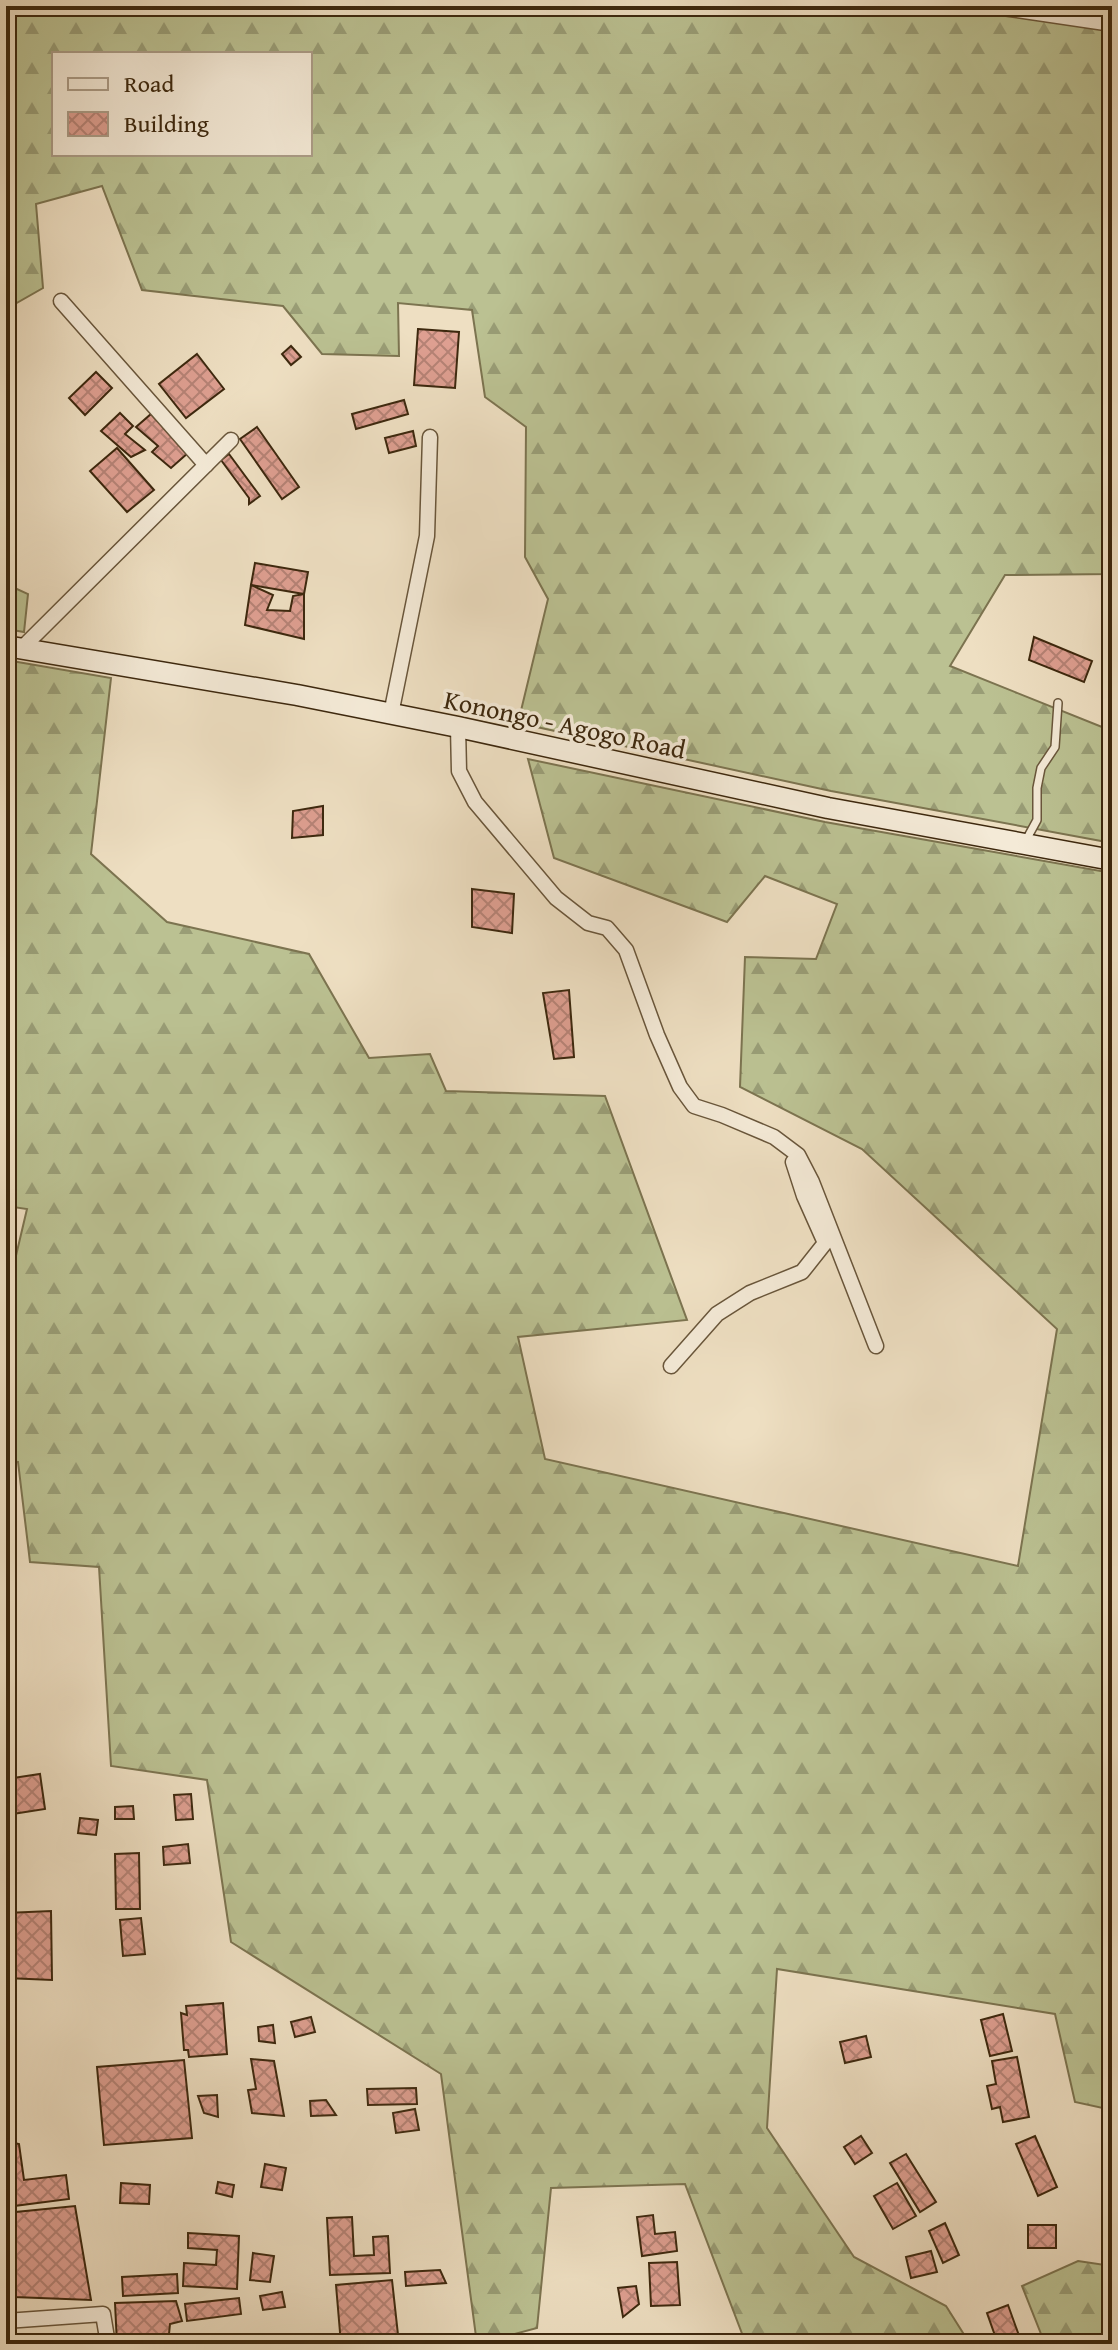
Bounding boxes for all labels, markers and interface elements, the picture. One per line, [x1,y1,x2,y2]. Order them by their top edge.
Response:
legend [52,52,312,156]
text: Road [124,66,174,101]
text: Building [124,106,209,141]
street label: Konongo - Agogo Road [441,679,689,769]

